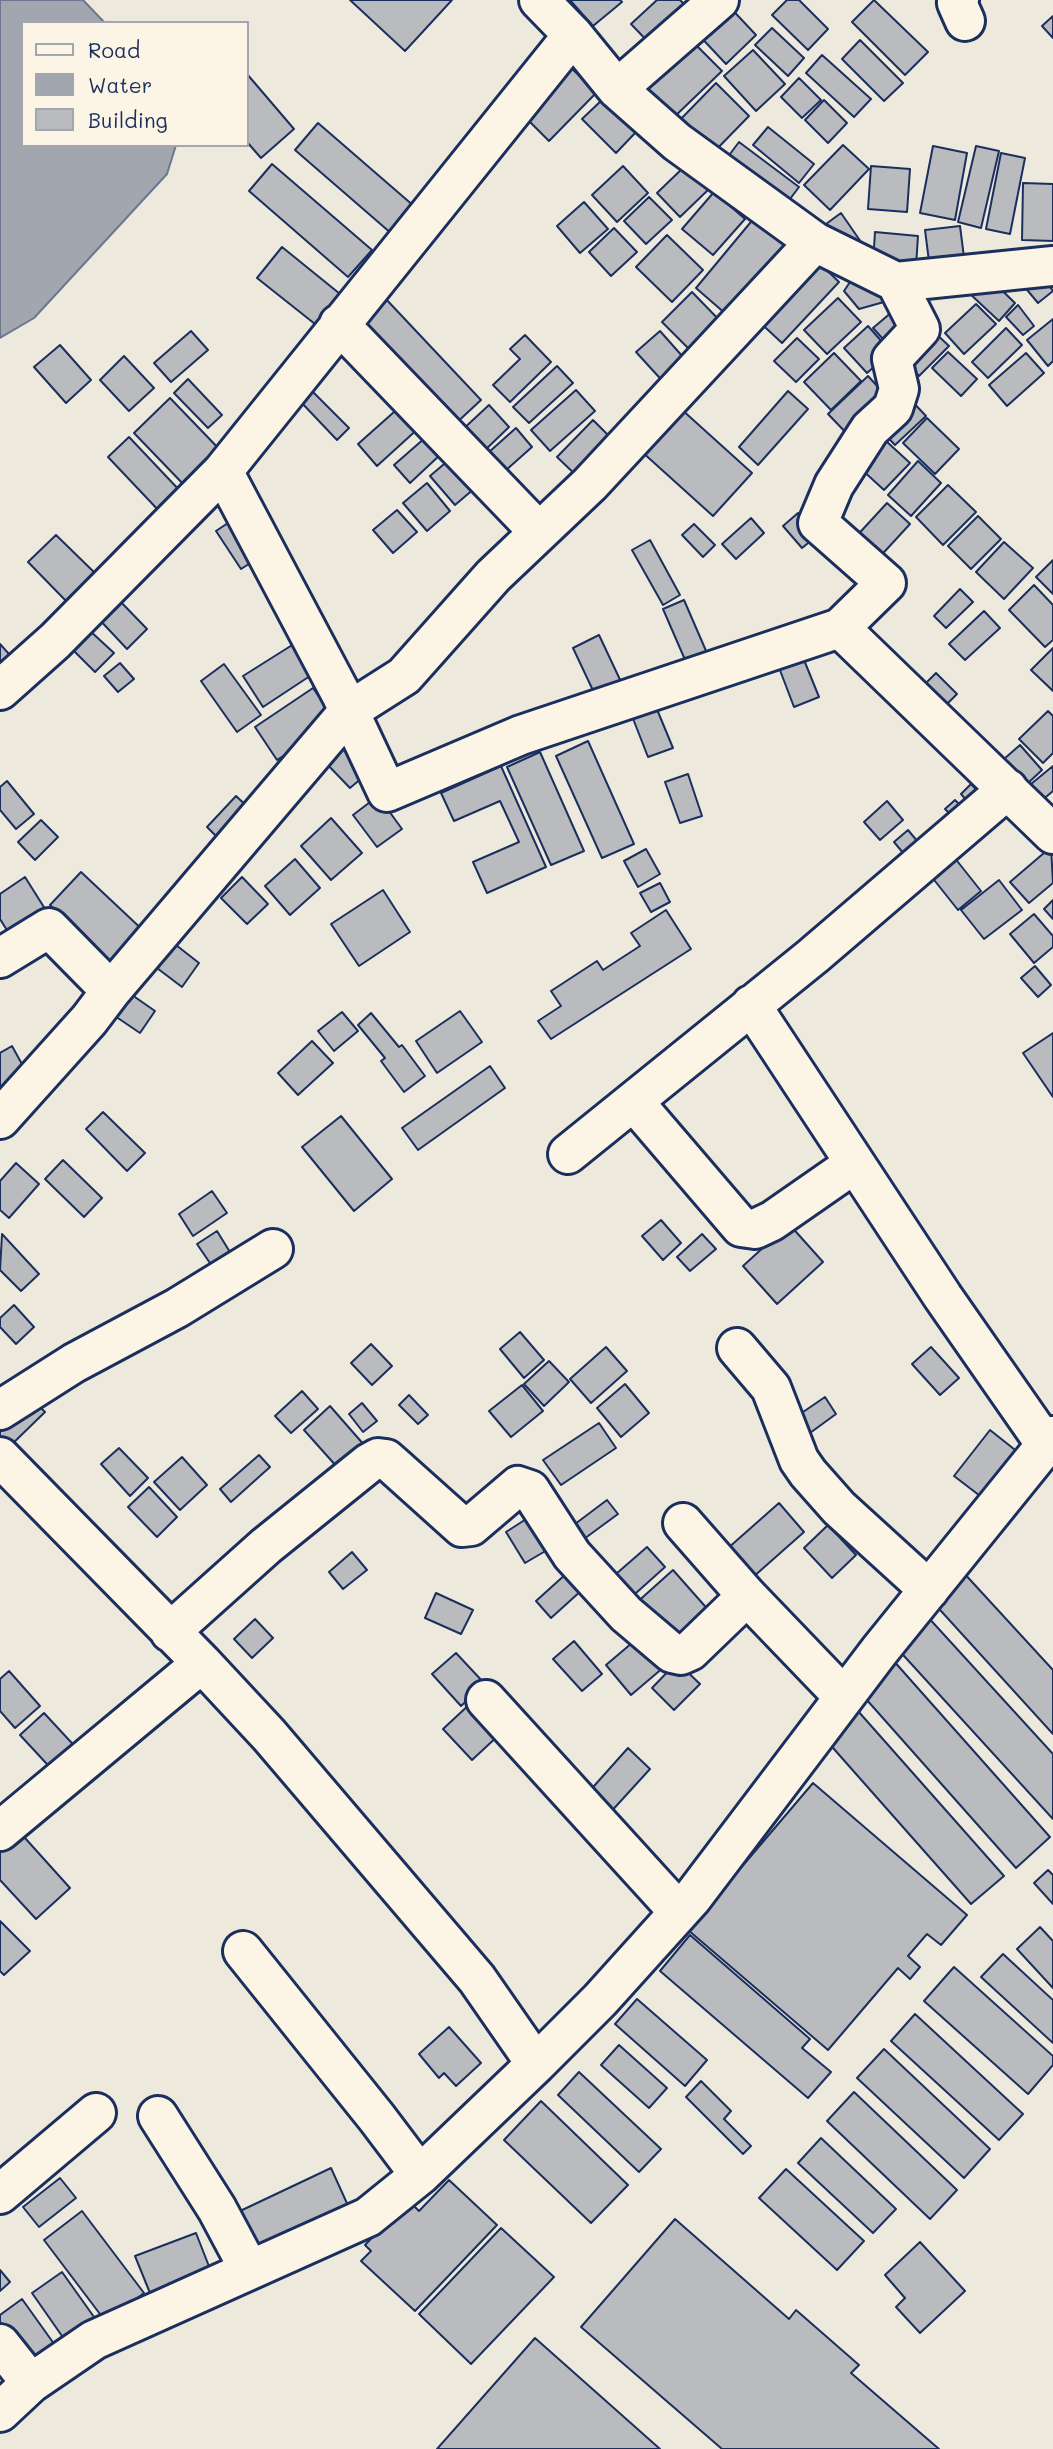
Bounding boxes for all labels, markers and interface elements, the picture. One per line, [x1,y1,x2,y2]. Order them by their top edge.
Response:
legend [21,21,248,147]
text: Road [88,36,140,63]
text: Water [88,71,152,98]
text: Building [88,106,168,133]

